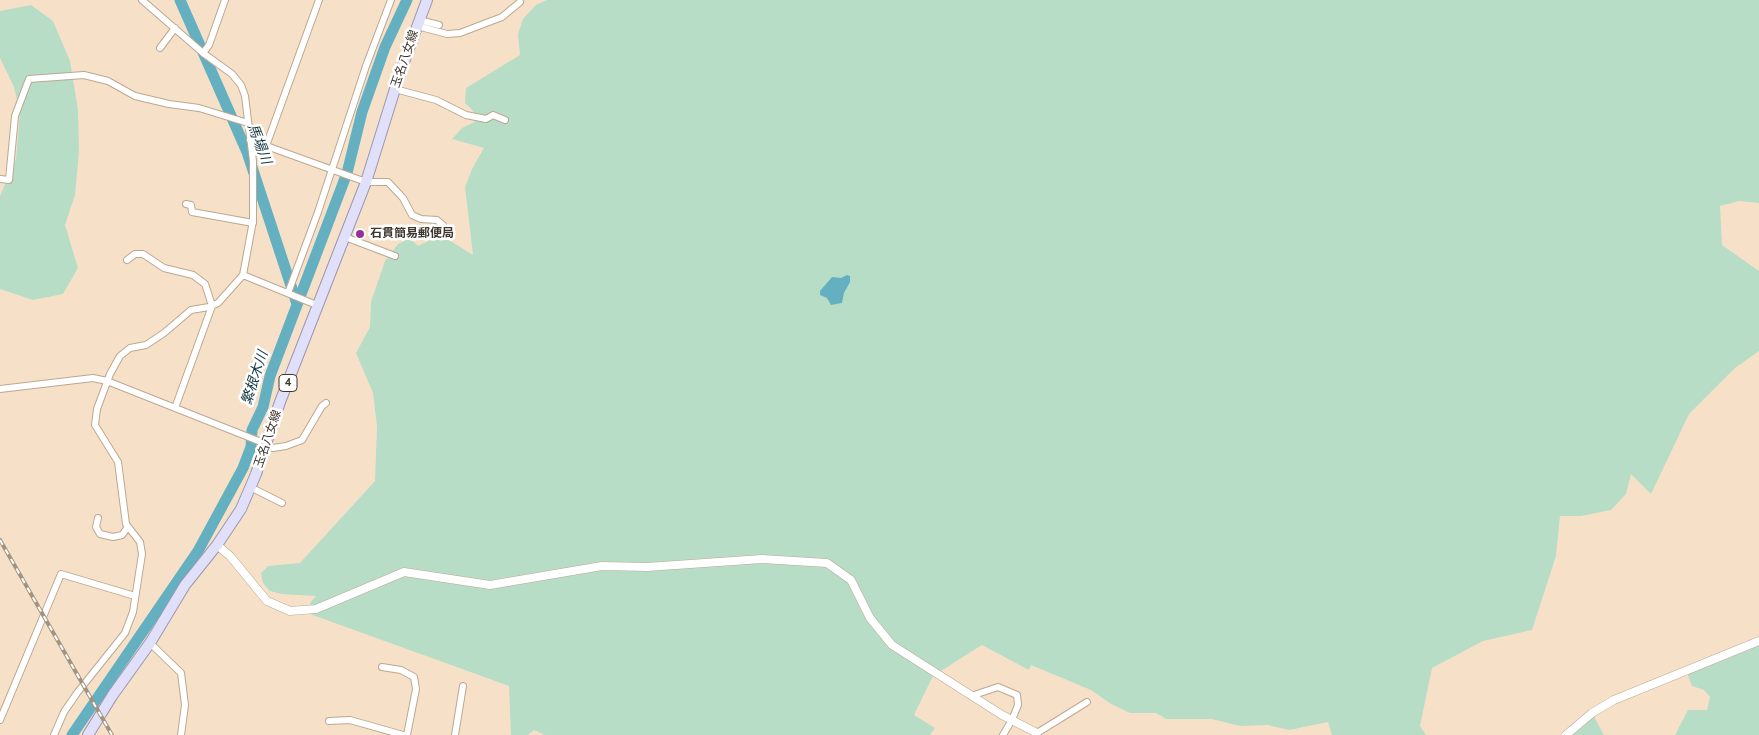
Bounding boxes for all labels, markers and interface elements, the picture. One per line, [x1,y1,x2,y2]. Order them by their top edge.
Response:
street label: 玉名八女線 [388,28,422,90]
water label: 馬場川 [244,121,274,167]
place label: 石貫簡易郵便局 [370,227,454,241]
marker: 石貫簡易郵便局 [354,228,366,240]
water label: 繁根木川 [238,349,272,407]
road number: 4 [279,374,297,392]
street label: 玉名八女線 [251,408,285,470]

